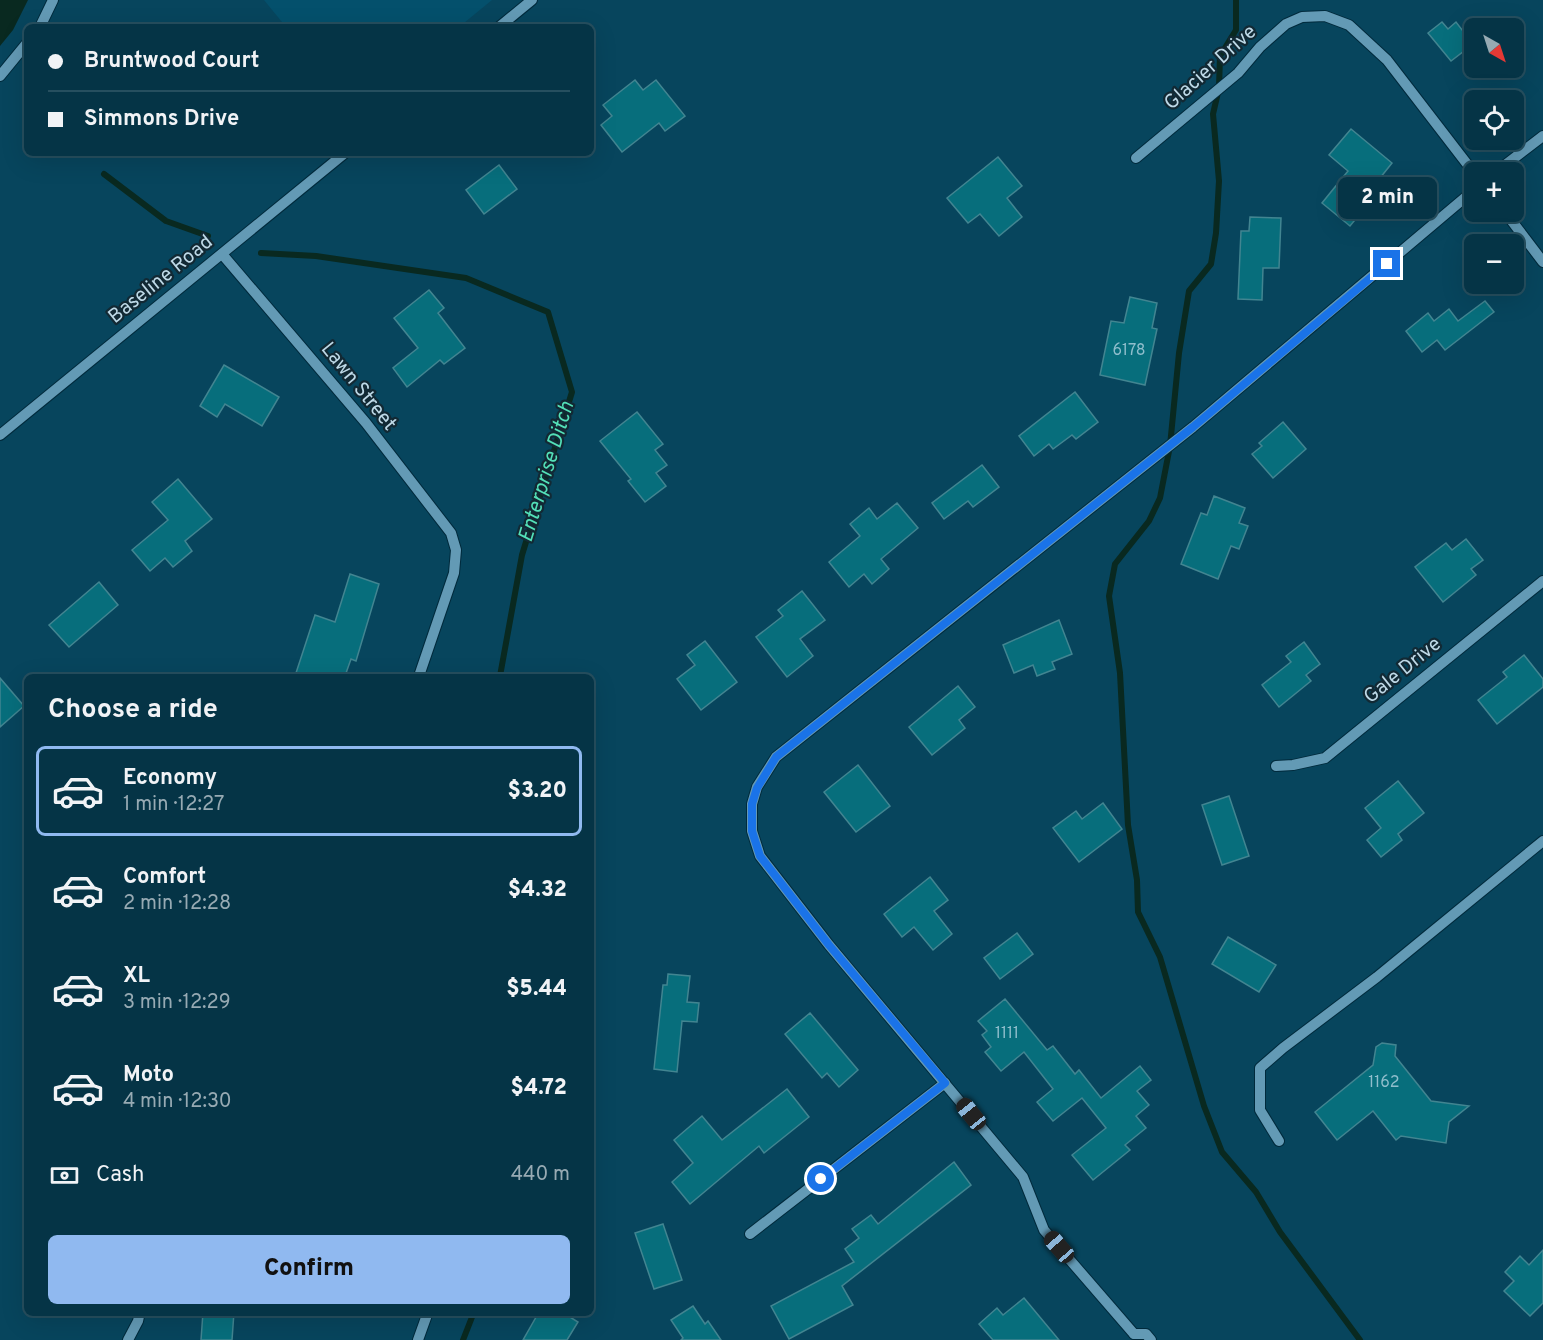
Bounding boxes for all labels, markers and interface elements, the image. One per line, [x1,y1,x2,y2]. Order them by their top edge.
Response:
north arrow [1464,18,1524,78]
map controls [1464,18,1524,294]
street label: Glacier Drive [1159,20,1263,116]
text: Bruntwood Court [84,48,259,75]
button: locate [1464,90,1524,150]
text: Simmons Drive [84,106,239,133]
button: + [1464,162,1524,222]
callout: 2 min [1338,177,1436,219]
text: 2 min [1361,185,1414,211]
street label: Baseline Road [103,230,219,330]
button: − [1464,234,1524,294]
route end [1373,250,1400,277]
street label: Lawn Street [314,337,402,437]
house number: 6178 [1112,341,1146,361]
water label: Enterprise Ditch [513,398,581,546]
street label: Gale Drive [1359,632,1447,710]
text: Choose a ride [48,693,218,727]
icon: car [51,764,105,818]
text: Economy [123,765,217,792]
text: $3.20 [508,778,567,805]
text: 1 min · 12:27 [123,792,225,818]
icon: car [51,863,105,917]
text: Comfort [123,864,206,891]
text: $4.32 [508,877,567,904]
text: 2 min · 12:28 [123,891,231,917]
icon: car [51,962,105,1016]
text: XL [123,963,150,990]
text: $5.44 [506,976,567,1003]
text: 3 min · 12:29 [123,990,231,1016]
house number: 1111 [995,1024,1019,1044]
icon: car [51,1061,105,1115]
text: Moto [123,1062,174,1089]
house number: 1162 [1368,1073,1400,1093]
text: $4.72 [511,1075,567,1102]
text: 4 min · 12:30 [123,1089,232,1115]
car [953,1094,989,1134]
icon: cash [48,1159,81,1192]
text: Cash [96,1162,145,1189]
text: 440 m [511,1162,570,1188]
route start [807,1165,834,1192]
car [1040,1228,1078,1266]
button: Confirm [48,1235,570,1304]

